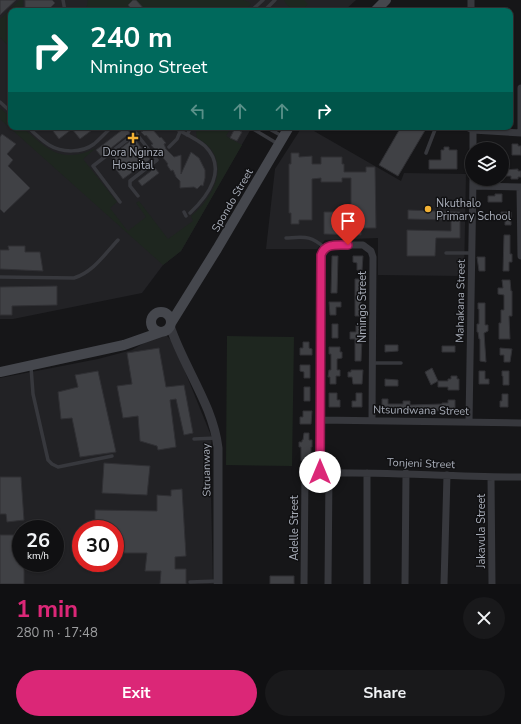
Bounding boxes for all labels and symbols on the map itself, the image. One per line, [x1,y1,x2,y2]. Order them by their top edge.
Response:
marker: Dora Nginza Hospital [127,132,139,144]
place label: Dora Nginza Hospital [102,145,164,173]
street label: Spondo Street [208,166,257,235]
place label: Nkuthalo Primary School [436,196,512,224]
pin [331,204,365,245]
marker: Nkuthalo Primary School [423,204,433,214]
street label: Mahakana Street [452,259,469,343]
street label: Nmingo Street [355,271,370,343]
street label: Ntsundwana Street [373,402,469,419]
street label: Struanway [199,443,214,497]
position arrow [299,451,341,493]
street label: Tonjeni Street [387,455,455,472]
street label: Jakavula Street [474,494,489,569]
street label: Adelle Street [287,495,302,561]
speed limit sign: 30 [72,520,124,572]

